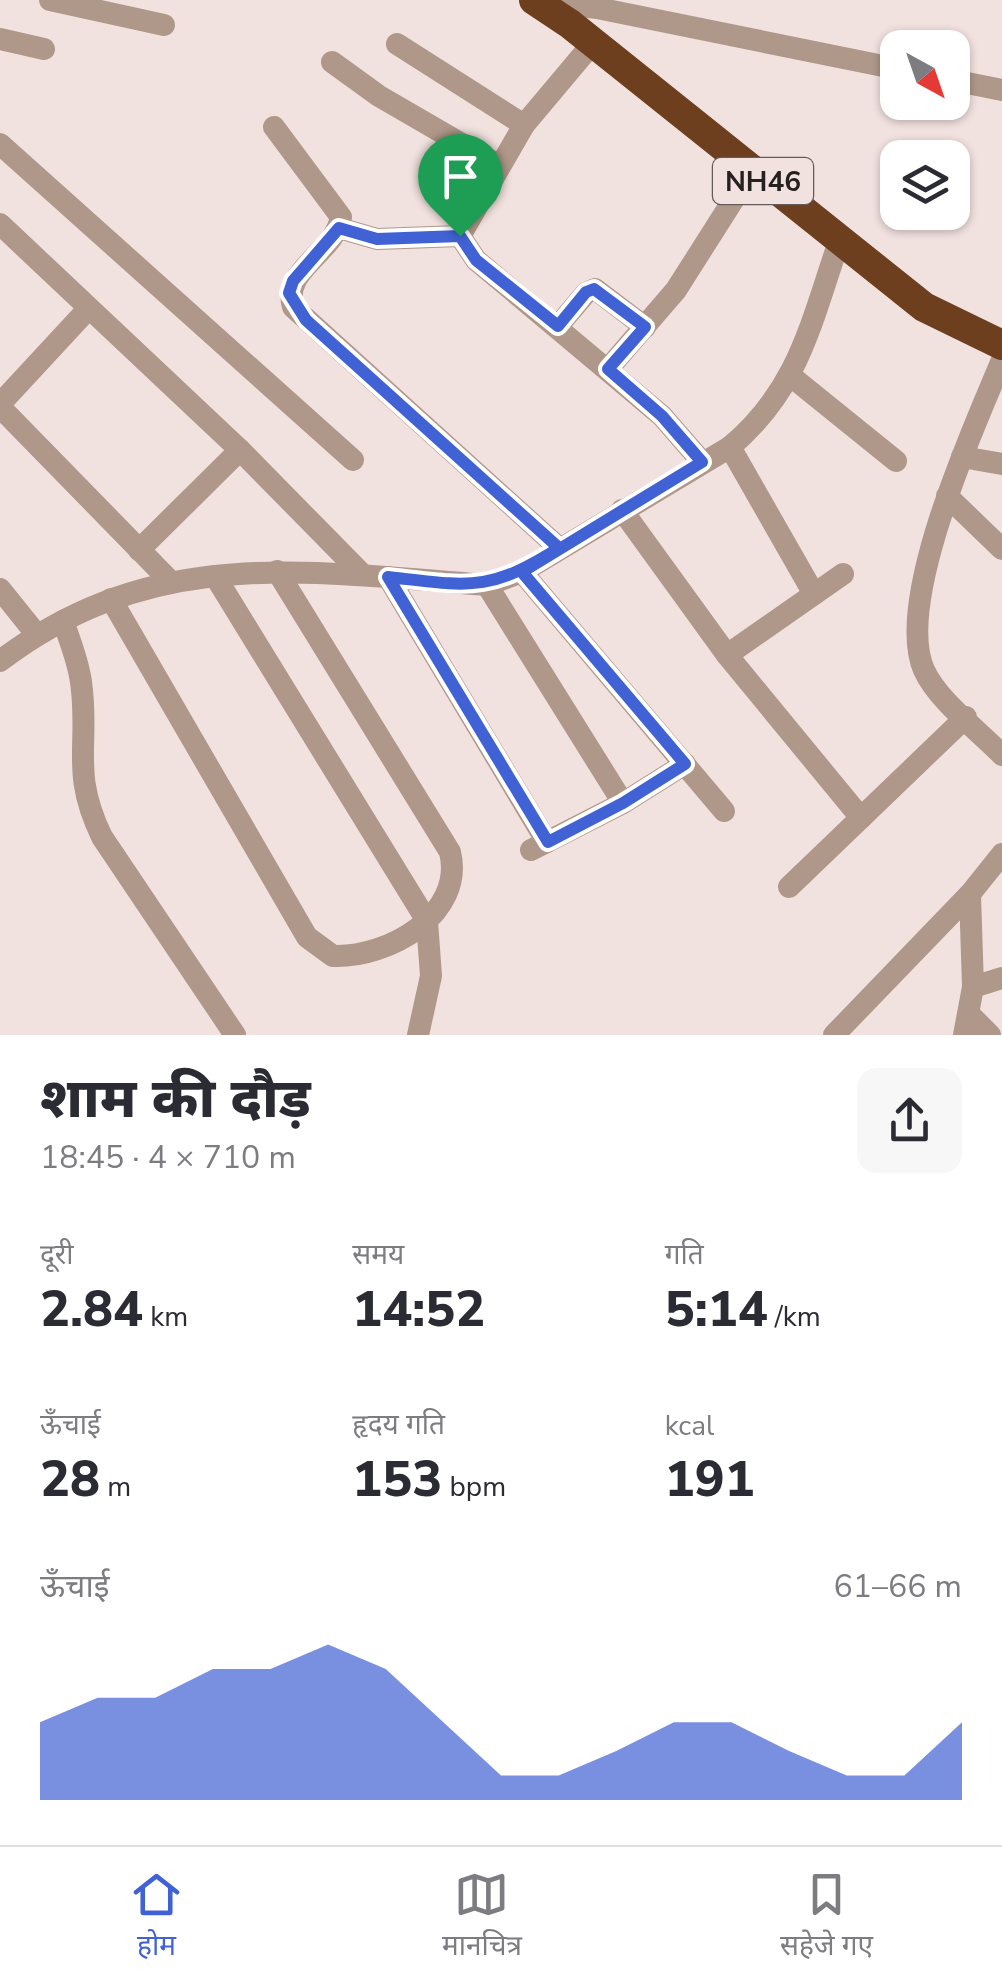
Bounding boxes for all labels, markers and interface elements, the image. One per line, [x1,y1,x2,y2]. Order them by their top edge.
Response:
north arrow [880,30,970,120]
map controls [880,30,970,230]
pin [418,134,503,237]
button: layers [880,140,970,230]
icon: arrive [433,149,488,204]
road number: NH46 [713,158,813,204]
text: शाम की दौड़ [40,1061,311,1136]
button: share [857,1068,962,1173]
text: 18:45 · 4 × 710 m [40,1136,296,1179]
text: दूरी [40,1236,74,1274]
text: समय [352,1236,404,1274]
text: गति [665,1236,704,1274]
text: 2.84 [40,1275,143,1344]
text: 14:52 [352,1275,485,1344]
text: 5:14 [665,1275,768,1344]
text: km [143,1298,188,1336]
text: /km [768,1298,821,1336]
text: ऊँचाई [40,1406,101,1444]
text: हृदय गति [352,1406,445,1444]
text: kcal [665,1407,714,1445]
text: 28 [40,1445,100,1514]
text: 153 [352,1445,442,1514]
text: 191 [665,1445,755,1514]
text: m [100,1468,131,1506]
text: bpm [442,1468,506,1506]
text: ऊँचाई [40,1565,109,1608]
text: 61–66 m [834,1565,962,1608]
tab: होम [129,1867,184,1966]
tab: मानचित्र [442,1867,522,1966]
tab: सहेजे गए [780,1867,873,1966]

